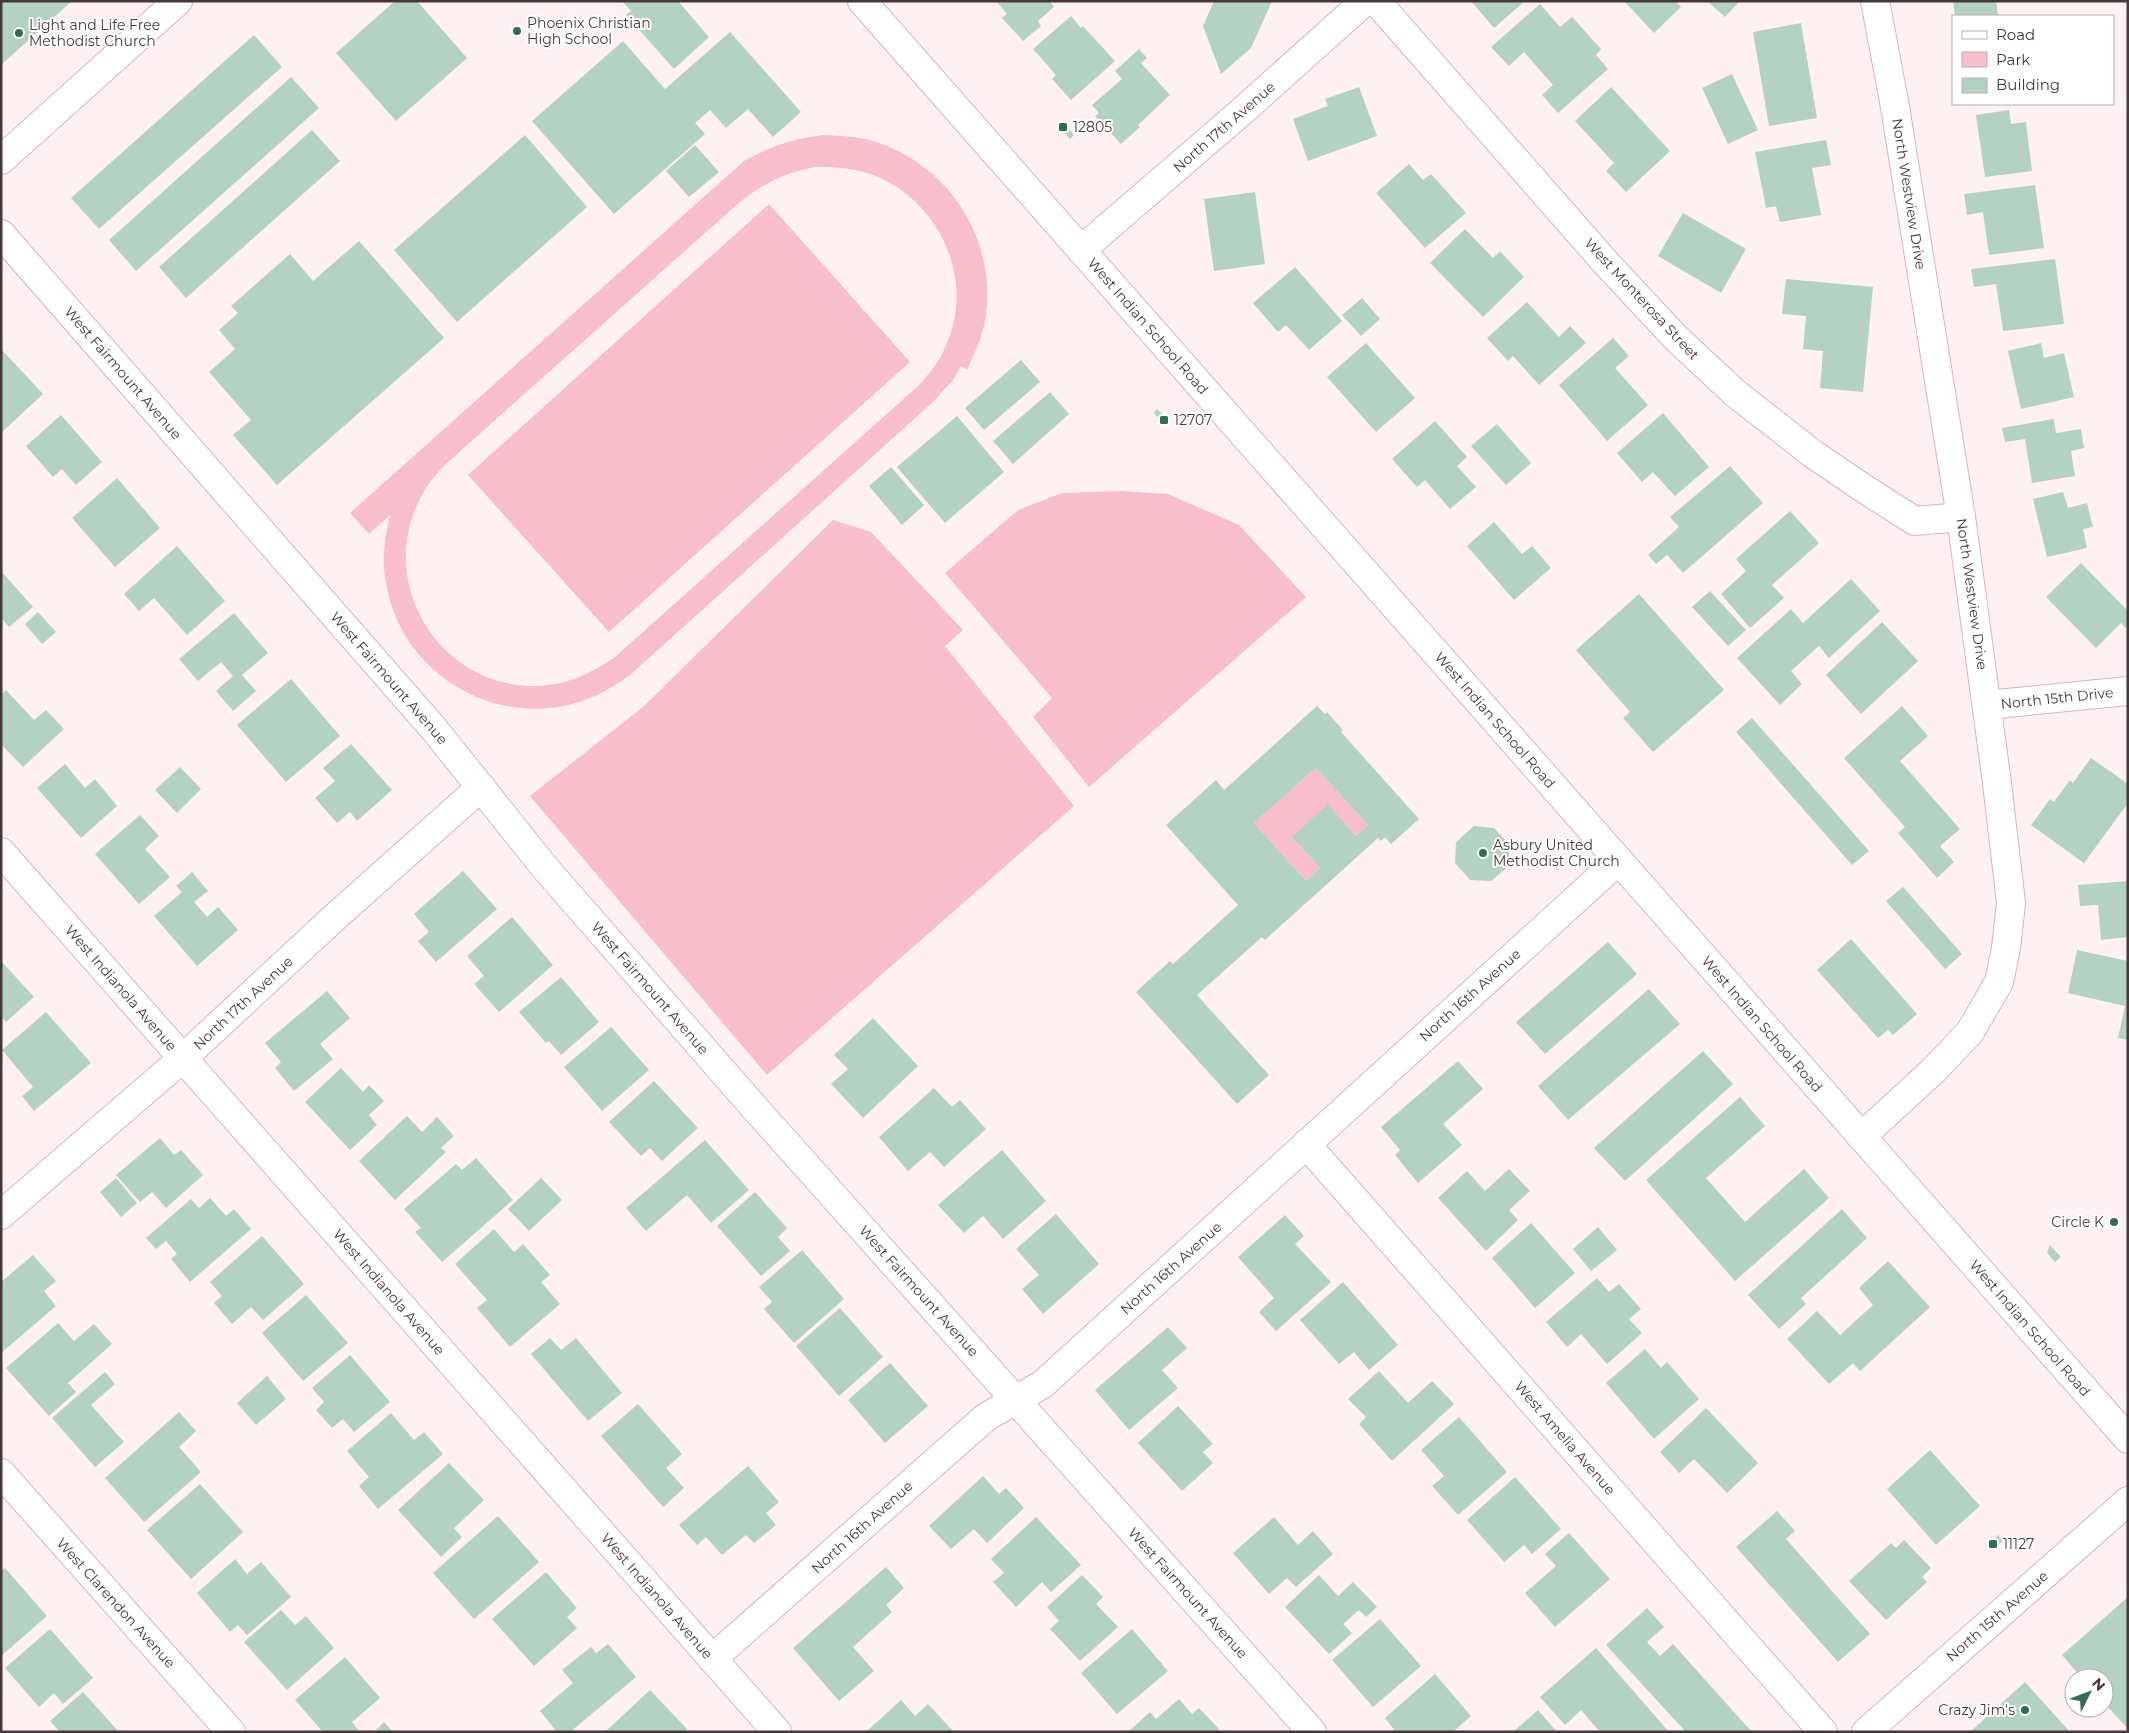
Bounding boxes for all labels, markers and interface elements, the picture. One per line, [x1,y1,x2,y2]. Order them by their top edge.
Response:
place label: Phoenix Christian High School [527,14,651,48]
legend [1952,15,2114,105]
place label: Light and Life Free Methodist Church [29,16,160,50]
marker: Phoenix Christian High School [511,25,523,37]
text: Road [1996,25,2035,44]
marker: Light and Life Free Methodist Church [13,27,25,39]
text: Park [1996,50,2030,69]
text: Building [1996,75,2060,94]
street label: North 17th Avenue [1169,78,1279,176]
street label: North Westview Drive [1888,117,1930,271]
place label: 12805 [1073,118,1112,136]
marker: 12805 [1057,121,1069,133]
street label: West Monterosa Street [1581,234,1703,364]
street label: West Indian School Road [1084,254,1212,398]
street label: West Fairmount Avenue [60,303,186,443]
place label: 12707 [1174,411,1212,429]
marker: 12707 [1158,414,1170,426]
street label: North Westview Drive [1952,517,1992,671]
street label: West Fairmount Avenue [326,608,452,748]
street label: West Indian School Road [1431,648,1559,792]
street label: North 15th Drive [2000,683,2114,713]
place label: Asbury United Methodist Church [1493,836,1620,870]
marker: Asbury United Methodist Church [1477,847,1489,859]
street label: West Fairmount Avenue [587,918,713,1058]
street label: West Indianola Avenue [61,921,181,1055]
street label: North 16th Avenue [1416,945,1524,1045]
street label: North 17th Avenue [189,952,297,1054]
street label: West Indian School Road [1698,952,1826,1096]
place label: Circle K [2051,1213,2104,1231]
marker: Circle K [2108,1216,2120,1228]
street label: North 16th Avenue [1117,1218,1225,1318]
street label: West Fairmount Avenue [855,1222,983,1360]
street label: West Indianola Avenue [329,1225,449,1359]
street label: West Indian School Road [1966,1256,2094,1400]
street label: West Amelia Avenue [1511,1377,1619,1499]
street label: North 16th Avenue [808,1477,916,1577]
street label: West Fairmount Avenue [1124,1524,1252,1662]
street label: West Indianola Avenue [597,1529,717,1663]
street label: West Clarendon Avenue [53,1534,179,1672]
place label: 11127 [2003,1535,2034,1553]
marker: 11127 [1987,1538,1999,1550]
street label: North 15th Avenue [1942,1567,2052,1665]
north arrow [2064,1668,2114,1718]
text: N [2088,1674,2109,1695]
place label: Crazy Jim's [1938,1701,2015,1719]
marker: Crazy Jim's [2019,1704,2031,1716]

